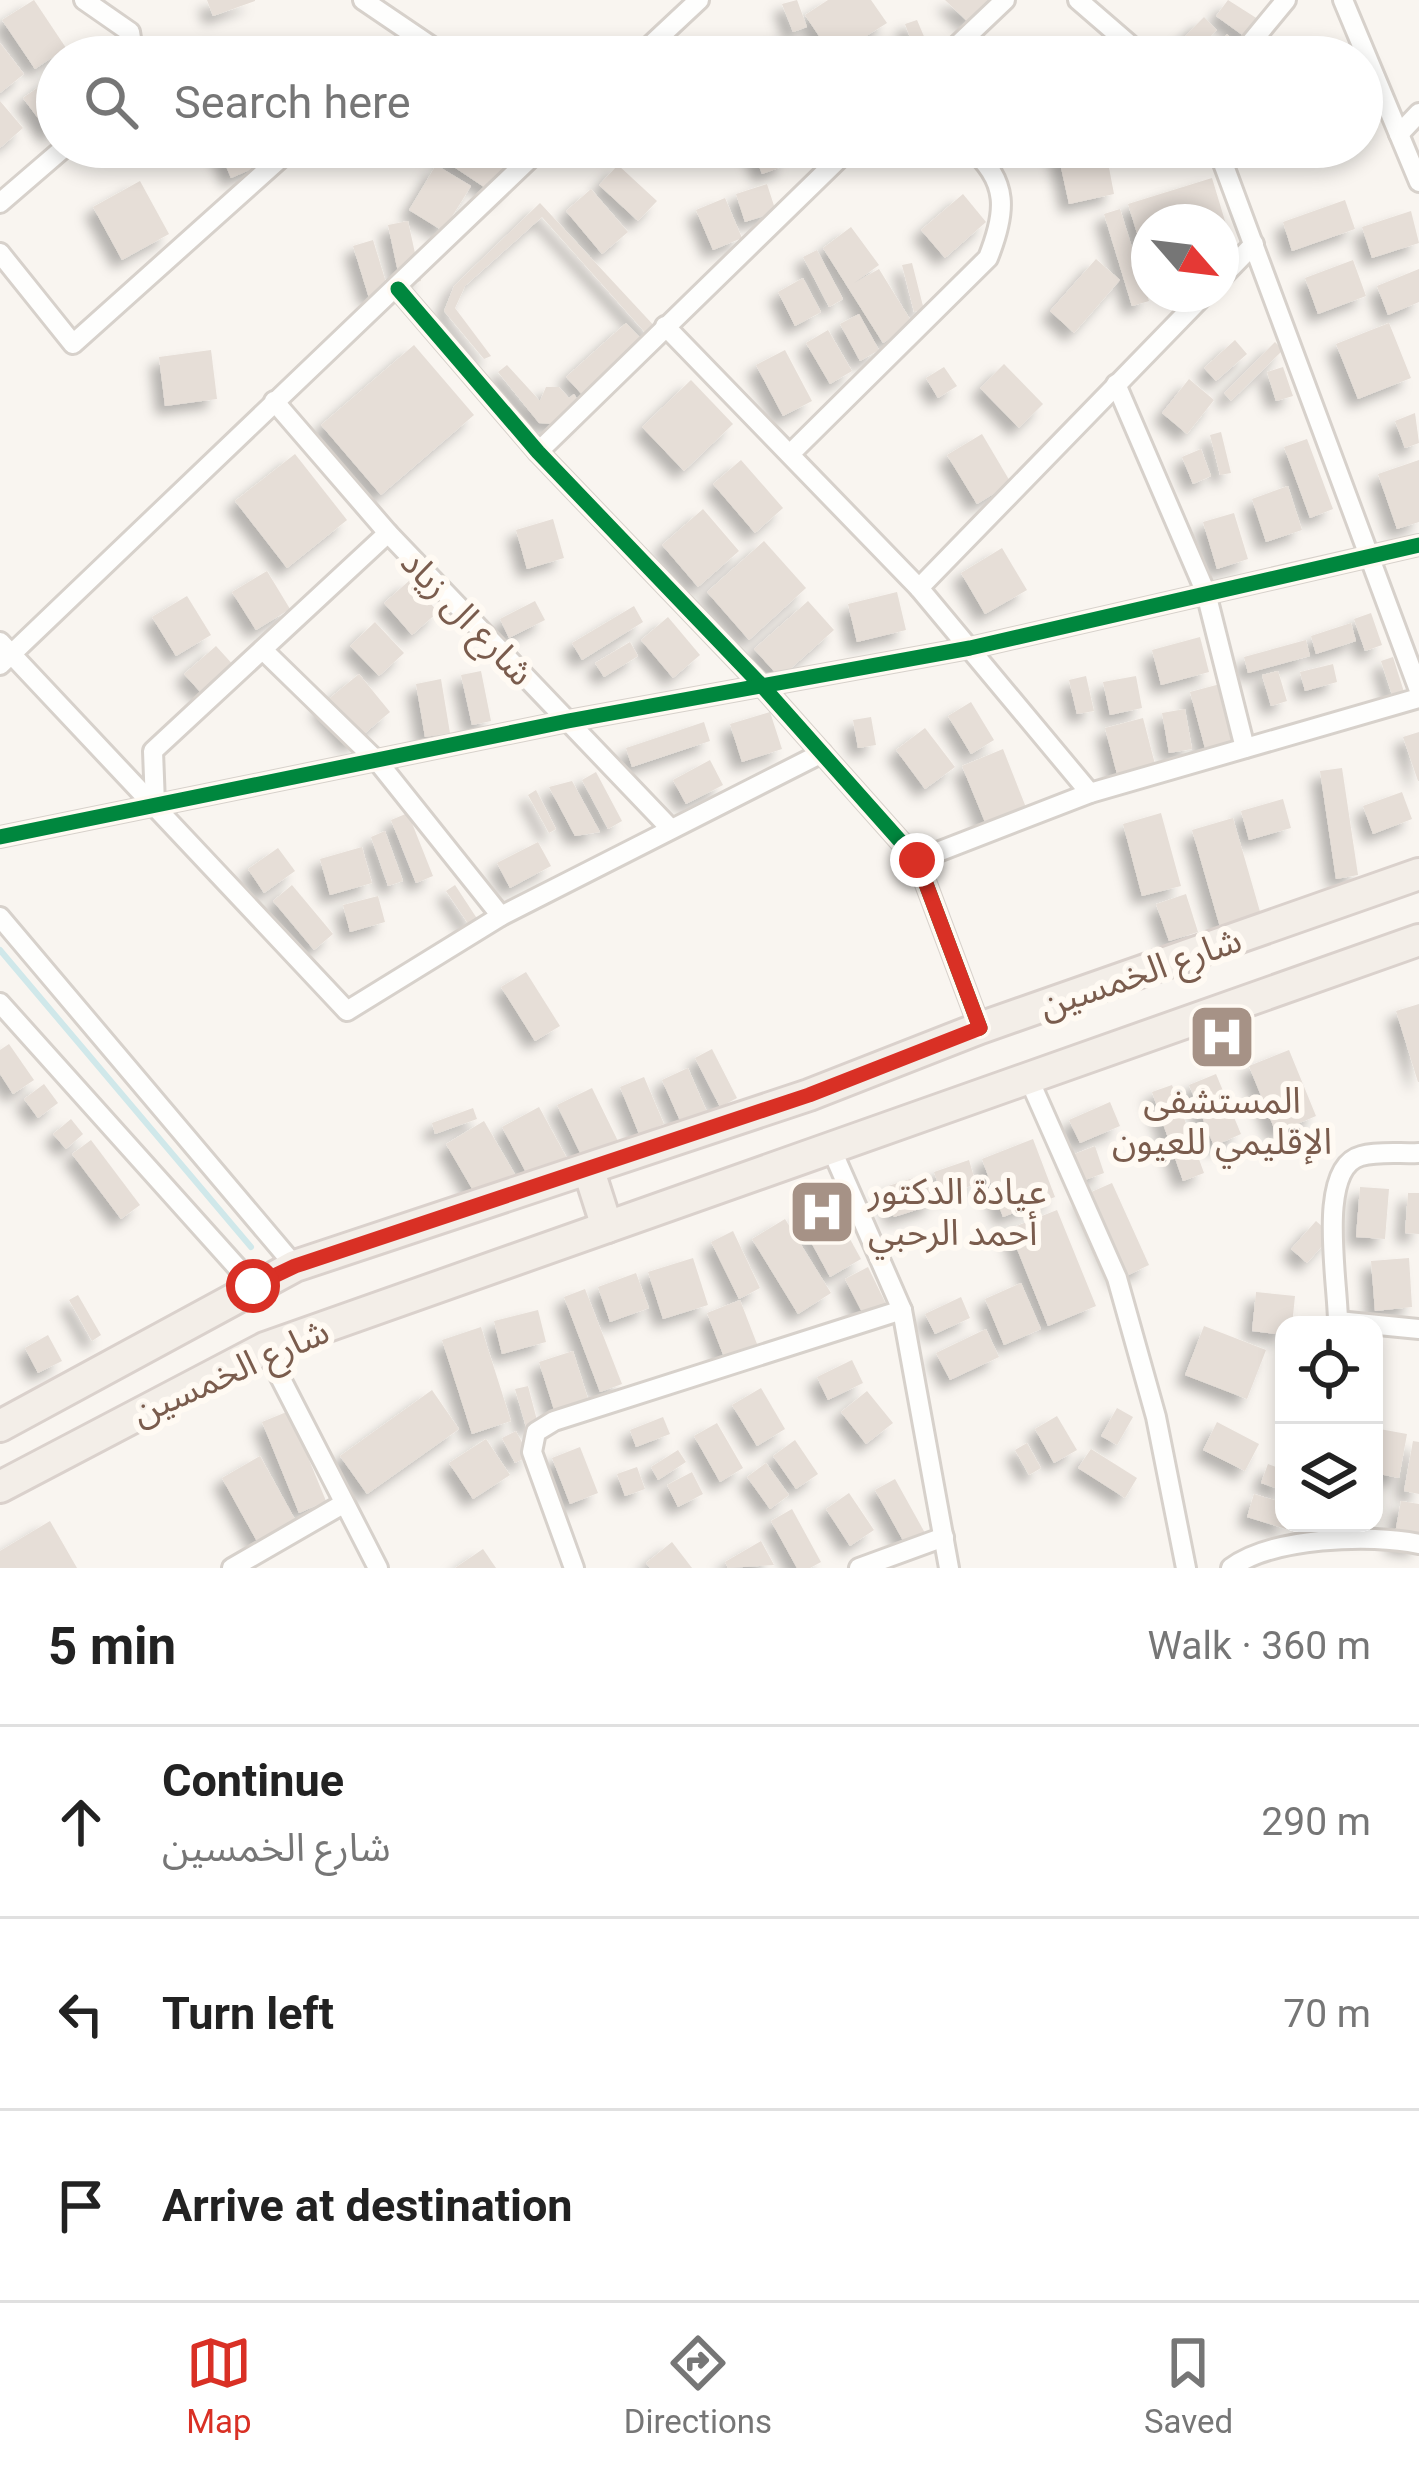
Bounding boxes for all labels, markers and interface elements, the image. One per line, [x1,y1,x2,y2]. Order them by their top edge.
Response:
search box [36,36,1383,168]
icon: search [78,69,144,135]
text: Search here [174,76,411,129]
north arrow [1131,204,1239,312]
street label: شارع ال زياد [389,541,542,698]
route end [890,833,944,887]
street label: شارع الخمسين [1034,919,1249,1032]
hospital icon: المستشفى الإقليمي للعيون [1187,1002,1257,1072]
place label: المستشفى الإقليمي للعيون [1112,1080,1332,1169]
place label: عيادة الدكتور أحمد الرحبي [867,1171,1046,1260]
hospital icon: عيادة الدكتور أحمد الرحبي [787,1177,857,1247]
route start [226,1259,280,1313]
street label: شارع الخمسين [125,1310,337,1439]
map controls [1275,1316,1383,1532]
button: locate [1275,1316,1383,1424]
button: layers [1275,1424,1383,1532]
text: 5 min [48,1617,176,1676]
text: Walk · 360 m [1147,1623,1371,1669]
text: Continue [162,1754,344,1807]
icon: ahead [48,1789,114,1855]
text: 290 m [1261,1799,1371,1845]
text: شارع الخمسين [162,1825,391,1871]
icon: left [48,1981,114,2047]
text: Turn left [162,1987,334,2040]
text: 70 m [1283,1991,1371,2037]
icon: arrive [48,2173,114,2239]
text: Arrive at destination [162,2179,573,2232]
tab: Map [186,2330,252,2441]
tab: Directions [624,2330,772,2441]
tab: Saved [1144,2330,1233,2441]

